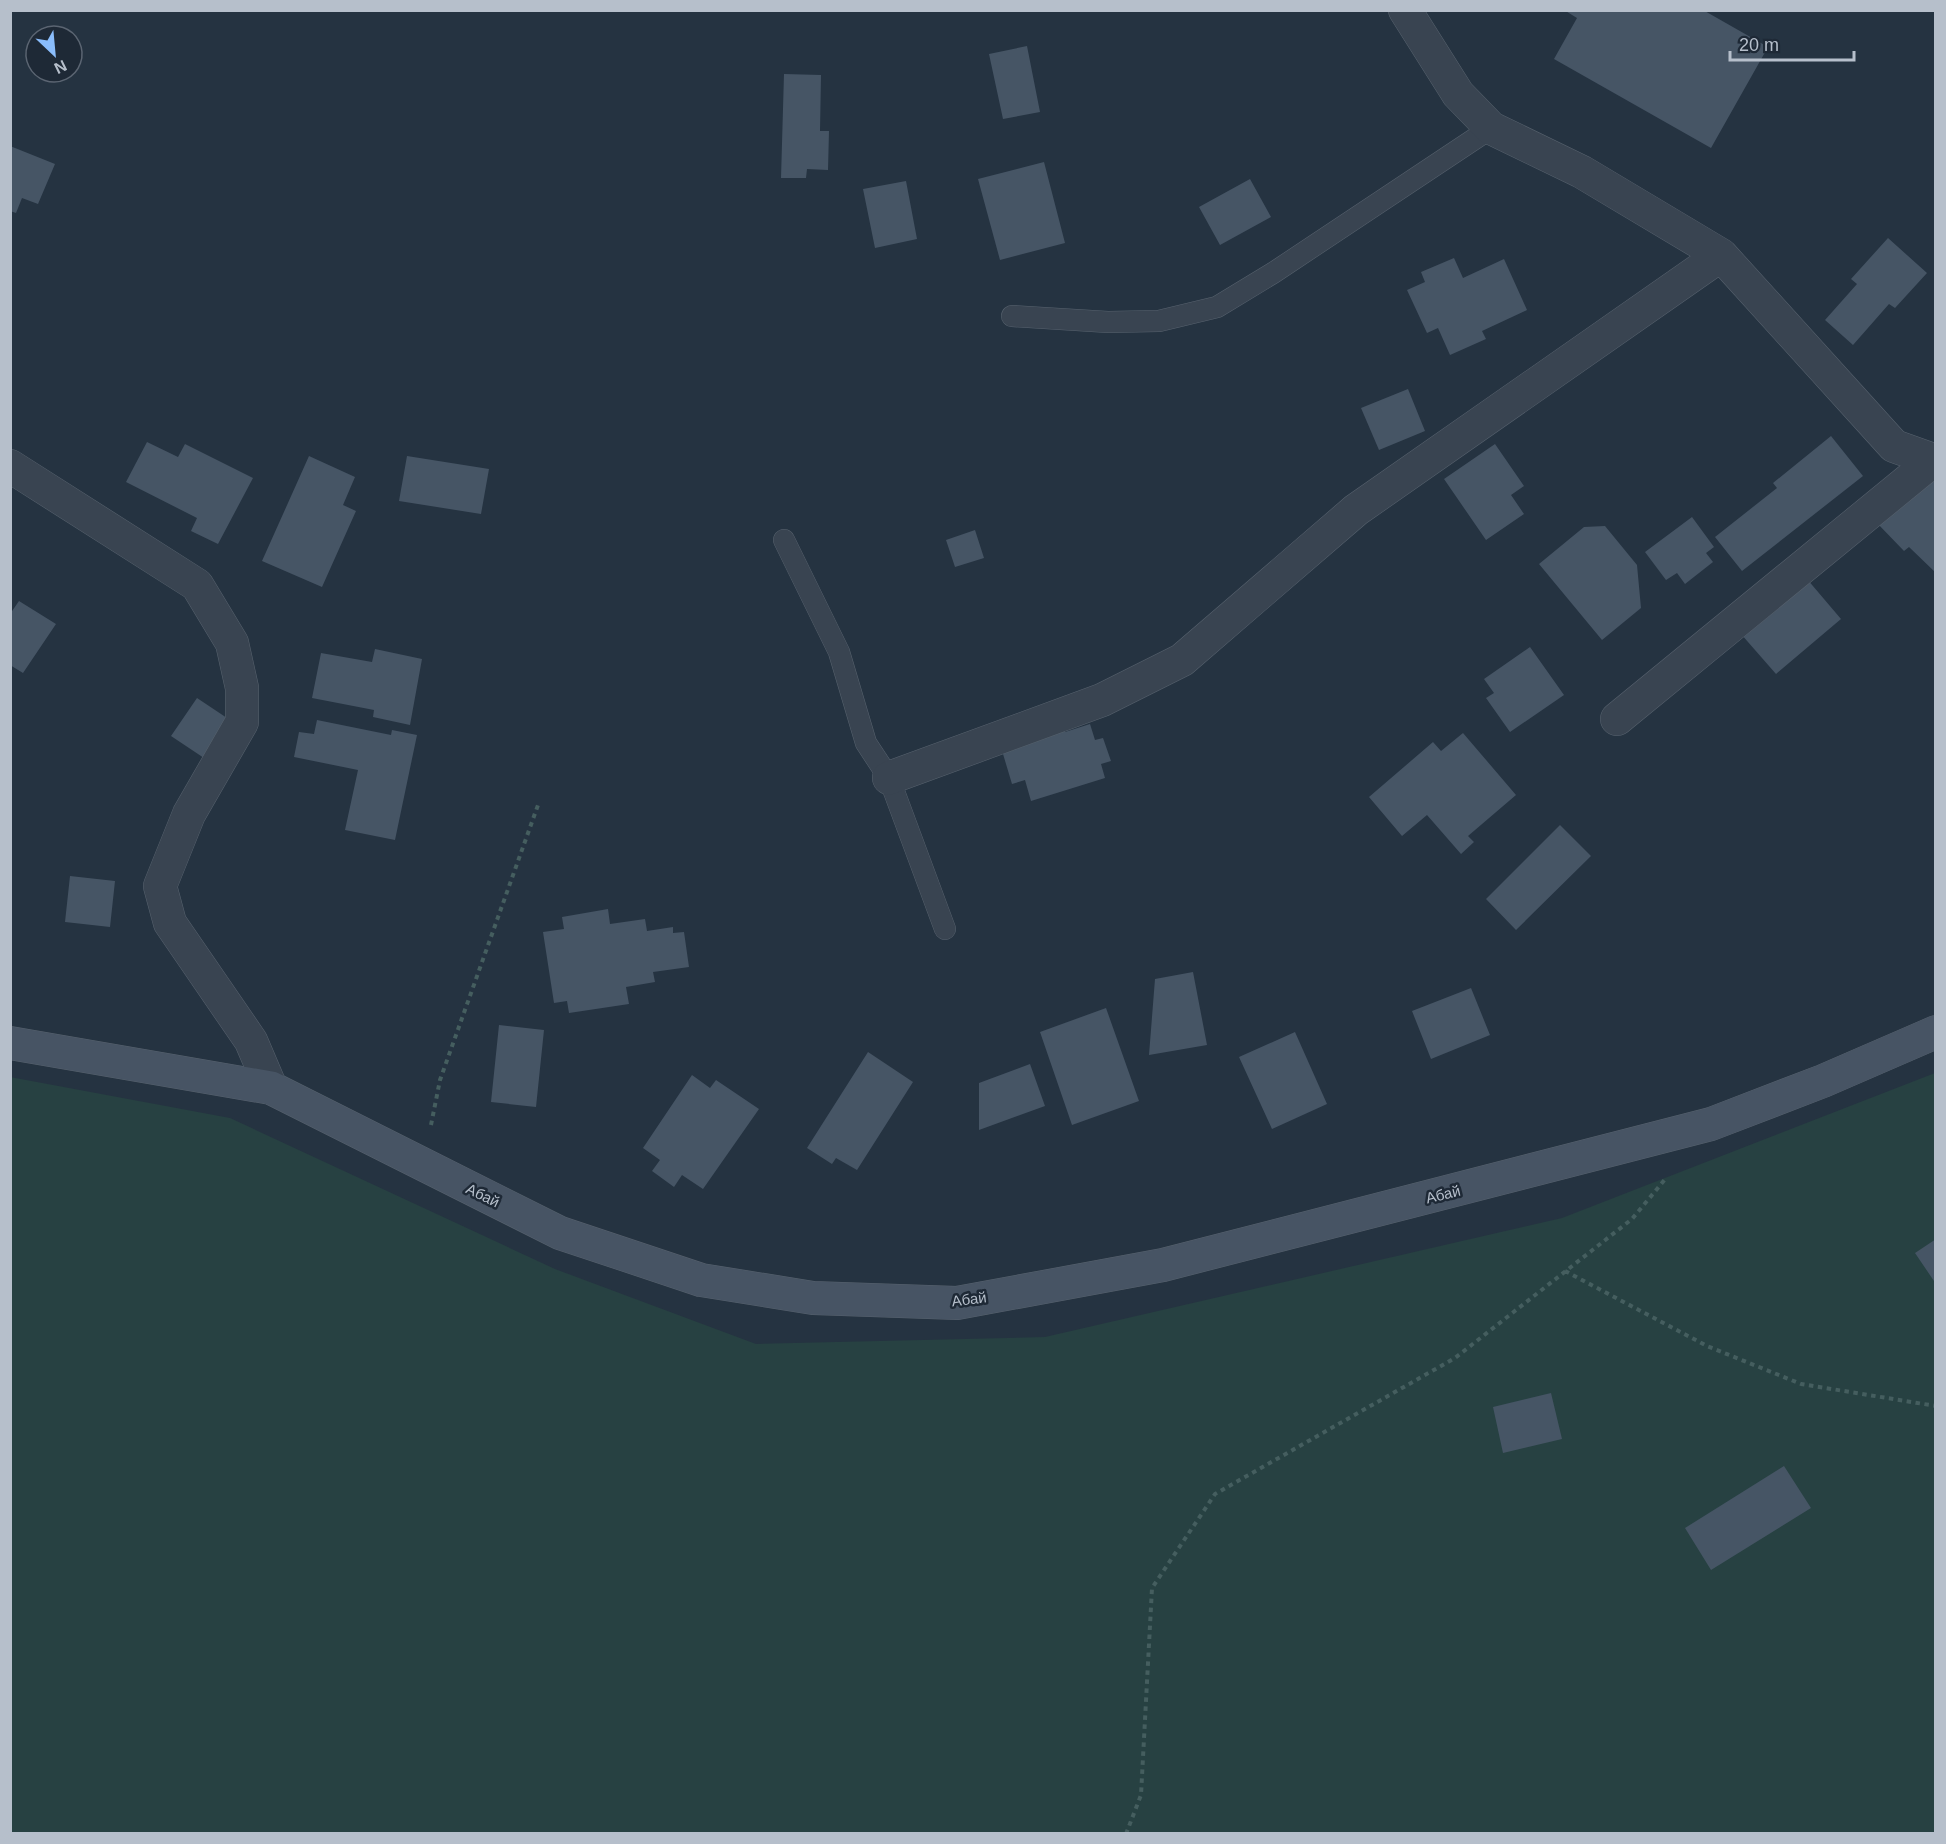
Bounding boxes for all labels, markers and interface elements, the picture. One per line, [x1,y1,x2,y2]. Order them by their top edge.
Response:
north arrow [24,24,84,84]
scale bar [1730,24,1854,62]
text: 20 m [1739,35,1779,55]
text: N [51,57,69,77]
street label: Абай [464,1180,502,1210]
street label: Абай [1424,1182,1462,1206]
street label: Абай [951,1288,987,1310]

